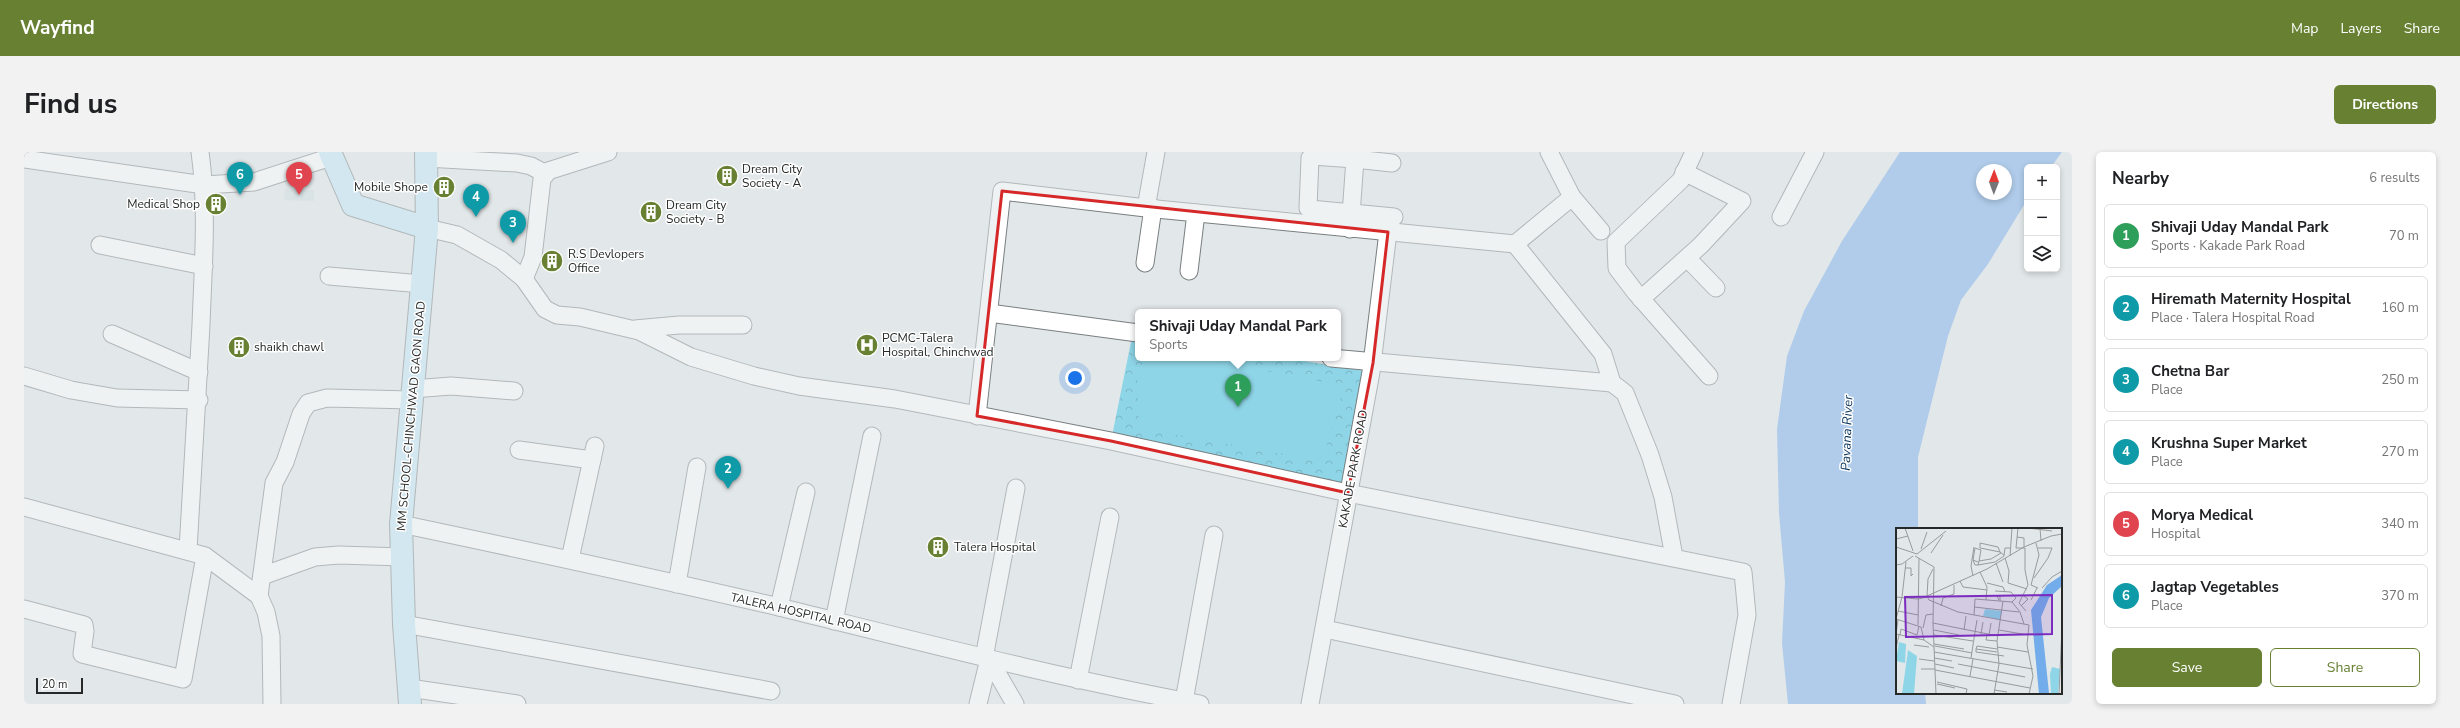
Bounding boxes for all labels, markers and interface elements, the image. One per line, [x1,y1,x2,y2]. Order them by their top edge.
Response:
text: Wayfind [20,15,95,41]
text: Map [2291,19,2318,38]
text: Layers [2340,19,2382,38]
text: Share [2404,19,2440,38]
text: Find us [24,85,118,123]
button: Directions [2334,85,2436,124]
place label: Dream City Society - A [742,161,803,191]
pin: 6 [227,162,253,195]
pin: 5 [286,162,312,195]
building icon: Dream City Society - A [714,163,740,189]
north arrow [1976,164,2012,200]
map controls [2024,164,2060,272]
button: + [2024,164,2060,200]
text: Nearby [2112,167,2169,190]
text: 6 results [2369,169,2420,187]
building icon: Mobile Shope [431,174,457,200]
place label: Mobile Shope [354,179,428,195]
pin: 4 [463,184,489,217]
building icon: Medical Shop [203,191,229,217]
place label: Medical Shop [127,196,200,212]
place label: Dream City Society - B [666,197,727,227]
building icon: Dream City Society - B [638,199,664,225]
button: − [2024,200,2060,236]
pin: 3 [500,210,526,243]
text: Shivaji Uday Mandal Park [2151,217,2329,237]
text: 1 [2122,227,2130,245]
text: 70 m [2389,227,2419,245]
button: layers [2024,236,2060,272]
text: Sports · Kakade Park Road [2151,237,2305,255]
place label: R.S Devlopers Office [568,246,645,276]
building icon: R.S Devlopers Office [539,248,565,274]
text: Hiremath Maternity Hospital [2151,289,2351,309]
text: 2 [2122,299,2130,317]
text: 160 m [2381,299,2419,317]
street label: MM SCHOOL-CHINCHWAD GAON ROAD [393,300,429,532]
popup [1135,309,1341,361]
text: Place · Talera Hospital Road [2151,309,2315,327]
text: Shivaji Uday Mandal Park [1149,316,1327,336]
place label: PCMC-Talera Hospital, Chinchwad [882,330,994,360]
hospital icon: PCMC-Talera Hospital, Chinchwad [854,332,880,358]
building icon: shaikh chawl [226,334,252,360]
text: Sports [1149,336,1188,354]
place label: shaikh chawl [254,339,324,355]
text: Chetna Bar [2151,361,2229,381]
your location [1065,368,1085,388]
text: 3 [2122,371,2130,389]
text: 250 m [2381,371,2419,389]
pin: 1 [1225,374,1251,407]
text: Place [2151,381,2183,399]
water label: Pavana River [1837,395,1857,471]
street label: KAKADE PARK ROAD [1335,409,1371,529]
text: Krushna Super Market [2151,433,2307,453]
text: 4 [2122,443,2130,461]
text: 270 m [2381,443,2419,461]
text: Place [2151,453,2183,471]
pin: 2 [715,456,741,489]
text: Morya Medical [2151,505,2253,525]
text: 5 [2122,515,2130,533]
text: 340 m [2381,515,2419,533]
text: Hospital [2151,525,2200,543]
inset map [1896,528,2062,694]
building icon: Talera Hospital [925,534,951,560]
place label: Talera Hospital [954,539,1036,555]
text: Jagtap Vegetables [2151,577,2279,597]
text: 6 [2122,587,2130,605]
text: 370 m [2381,587,2419,605]
street label: TALERA HOSPITAL ROAD [729,589,873,637]
text: Place [2151,597,2183,615]
button: Save [2112,648,2262,687]
button: Share [2270,648,2420,687]
scale bar [36,676,83,695]
text: 20 m [42,677,67,692]

